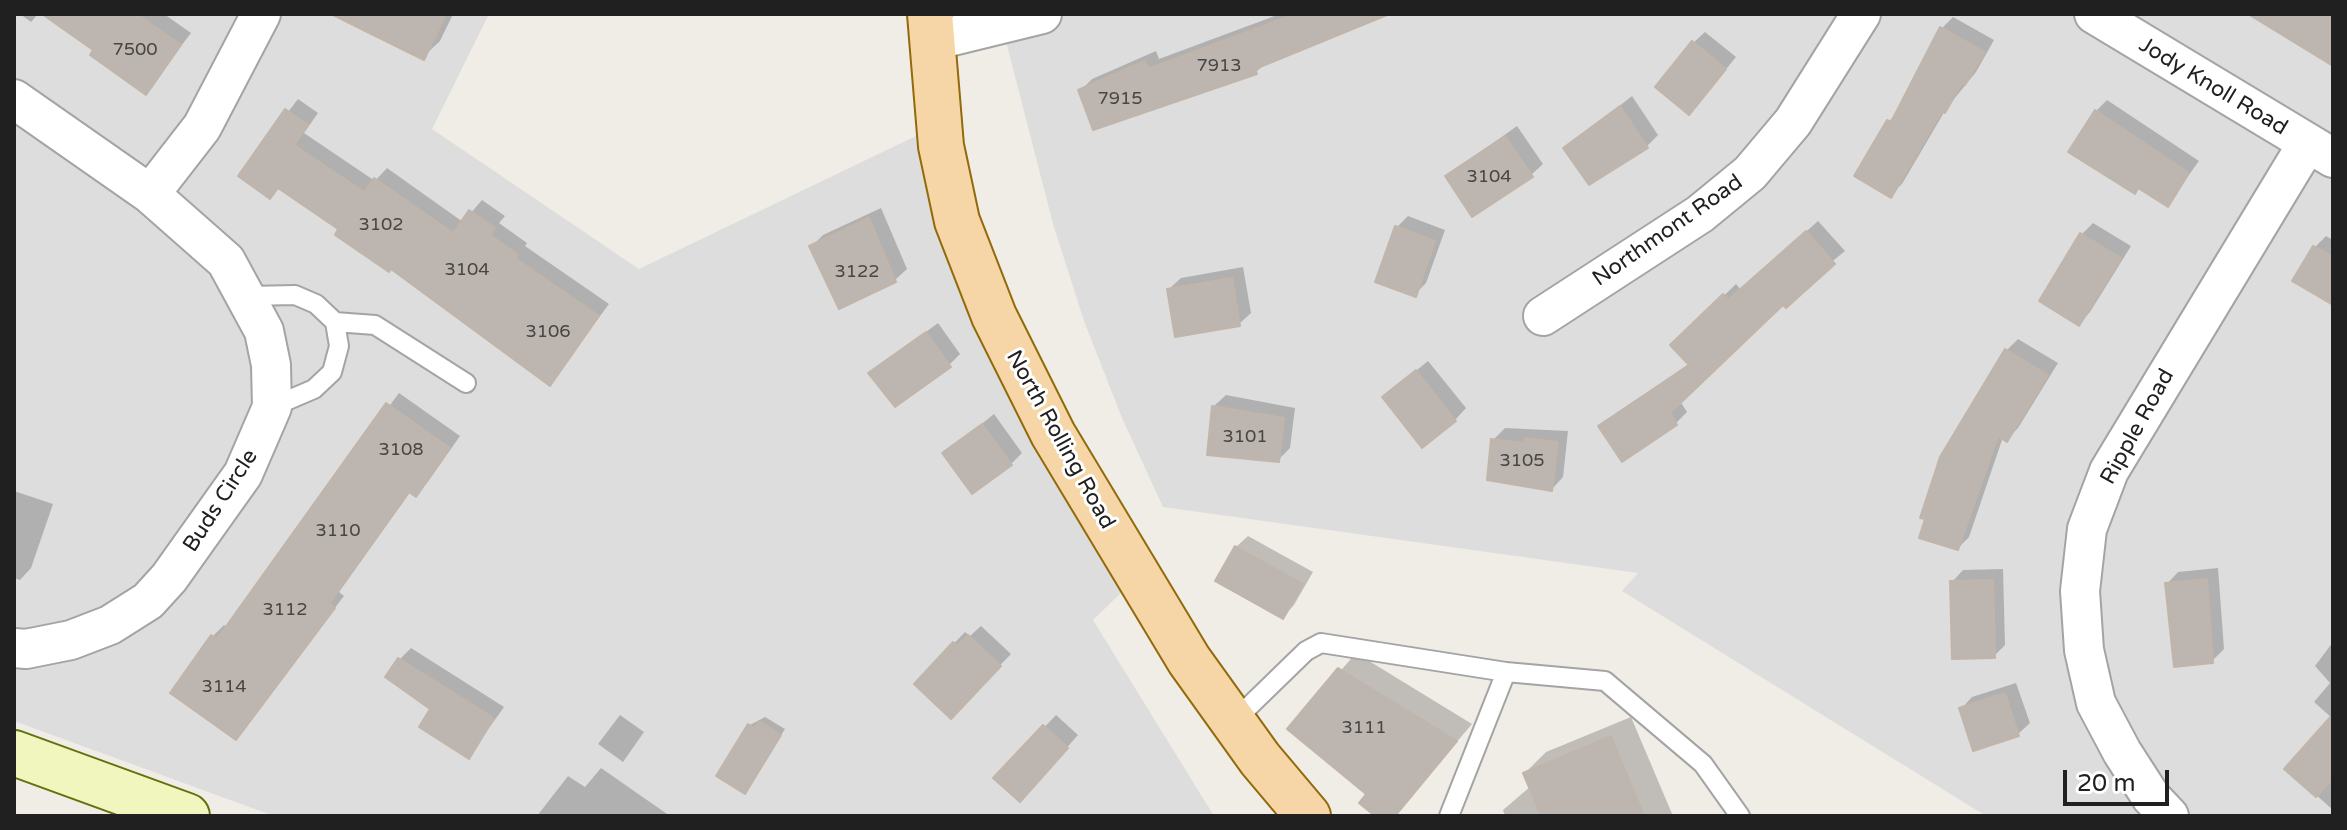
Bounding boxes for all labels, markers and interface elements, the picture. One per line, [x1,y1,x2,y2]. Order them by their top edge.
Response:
street label: Jody Knoll Road [2134,32,2292,142]
house number: 7500 [112,39,158,61]
house number: 7913 [1196,55,1242,77]
house number: 7915 [1097,88,1143,110]
house number: 3104 [1466,166,1512,188]
street label: Northmont Road [1588,169,1748,293]
house number: 3102 [358,214,404,236]
house number: 3104 [444,259,490,281]
house number: 3122 [834,261,880,283]
house number: 3106 [525,321,571,343]
street label: North Rolling Road [1000,346,1120,534]
street label: Ripple Road [2095,365,2181,489]
house number: 3101 [1222,426,1268,448]
house number: 3108 [378,439,424,461]
street label: Buds Circle [178,445,264,557]
house number: 3105 [1499,450,1545,472]
house number: 3110 [315,520,361,542]
house number: 3112 [262,599,308,621]
house number: 3114 [201,676,247,698]
house number: 3111 [1341,717,1387,739]
scale bar [2067,754,2173,804]
text: 20 m [2077,769,2135,798]

